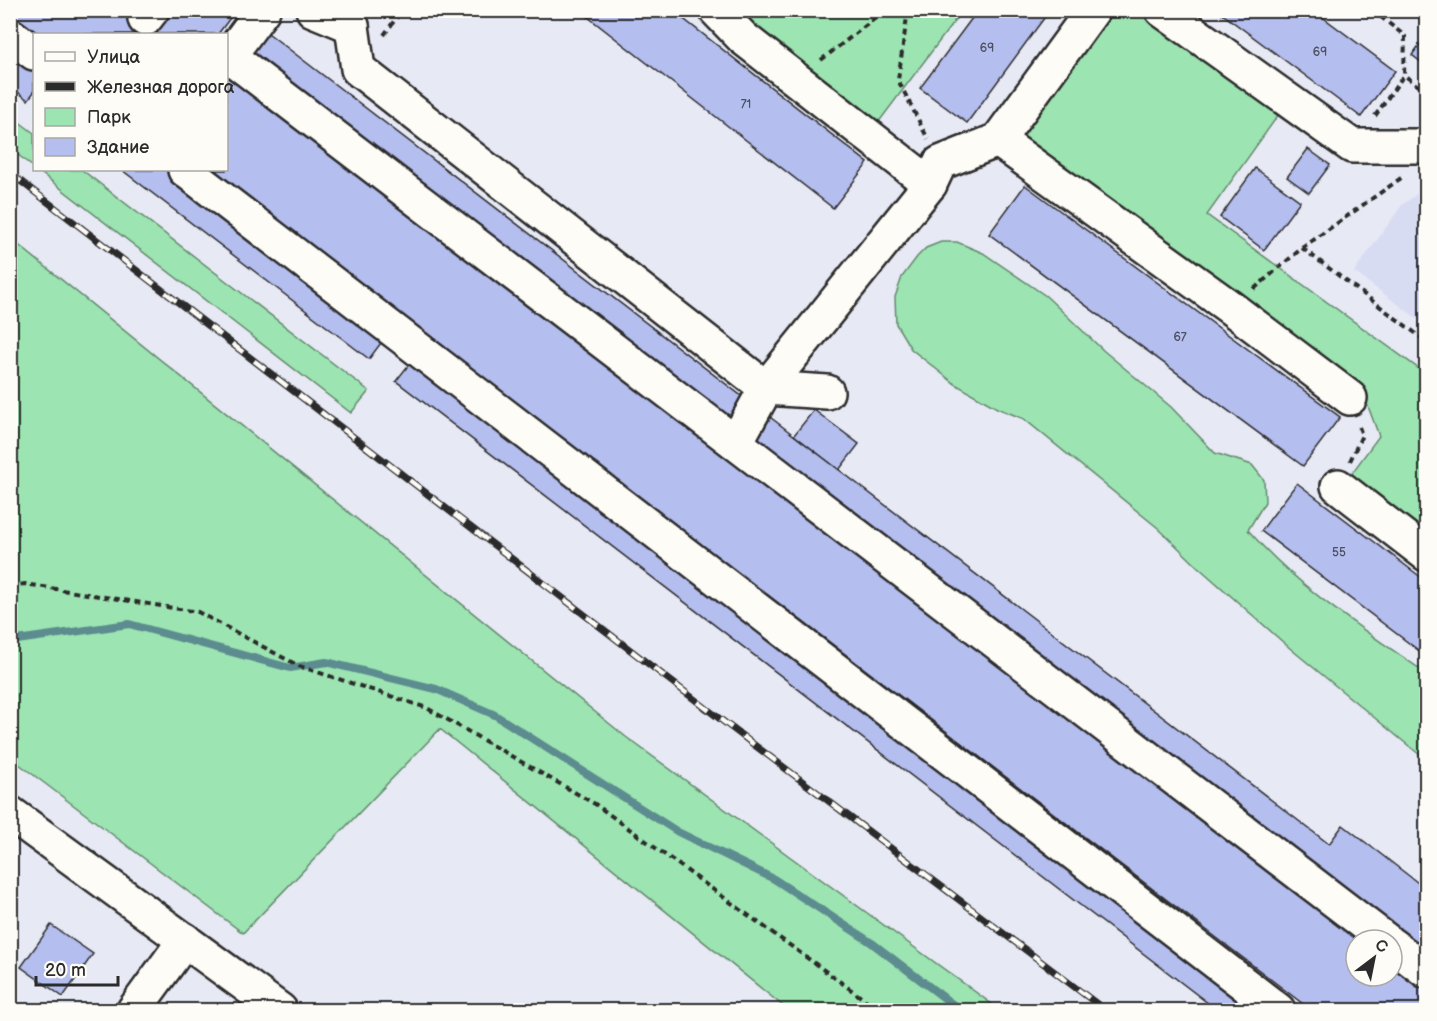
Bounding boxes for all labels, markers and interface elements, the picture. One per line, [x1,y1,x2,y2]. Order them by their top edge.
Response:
legend [33,33,228,171]
house number: 69 [980,41,994,56]
house number: 69 [1313,45,1327,60]
text: Улица [87,47,141,68]
text: Железная дорога [87,77,235,98]
house number: 71 [741,97,751,112]
text: Парк [87,107,131,128]
text: Здание [87,137,149,158]
house number: 67 [1173,330,1187,345]
house number: 55 [1332,545,1346,560]
north arrow [1344,928,1404,988]
text: С [1371,936,1391,958]
scale bar [36,949,118,987]
text: 20 m [45,960,86,981]

